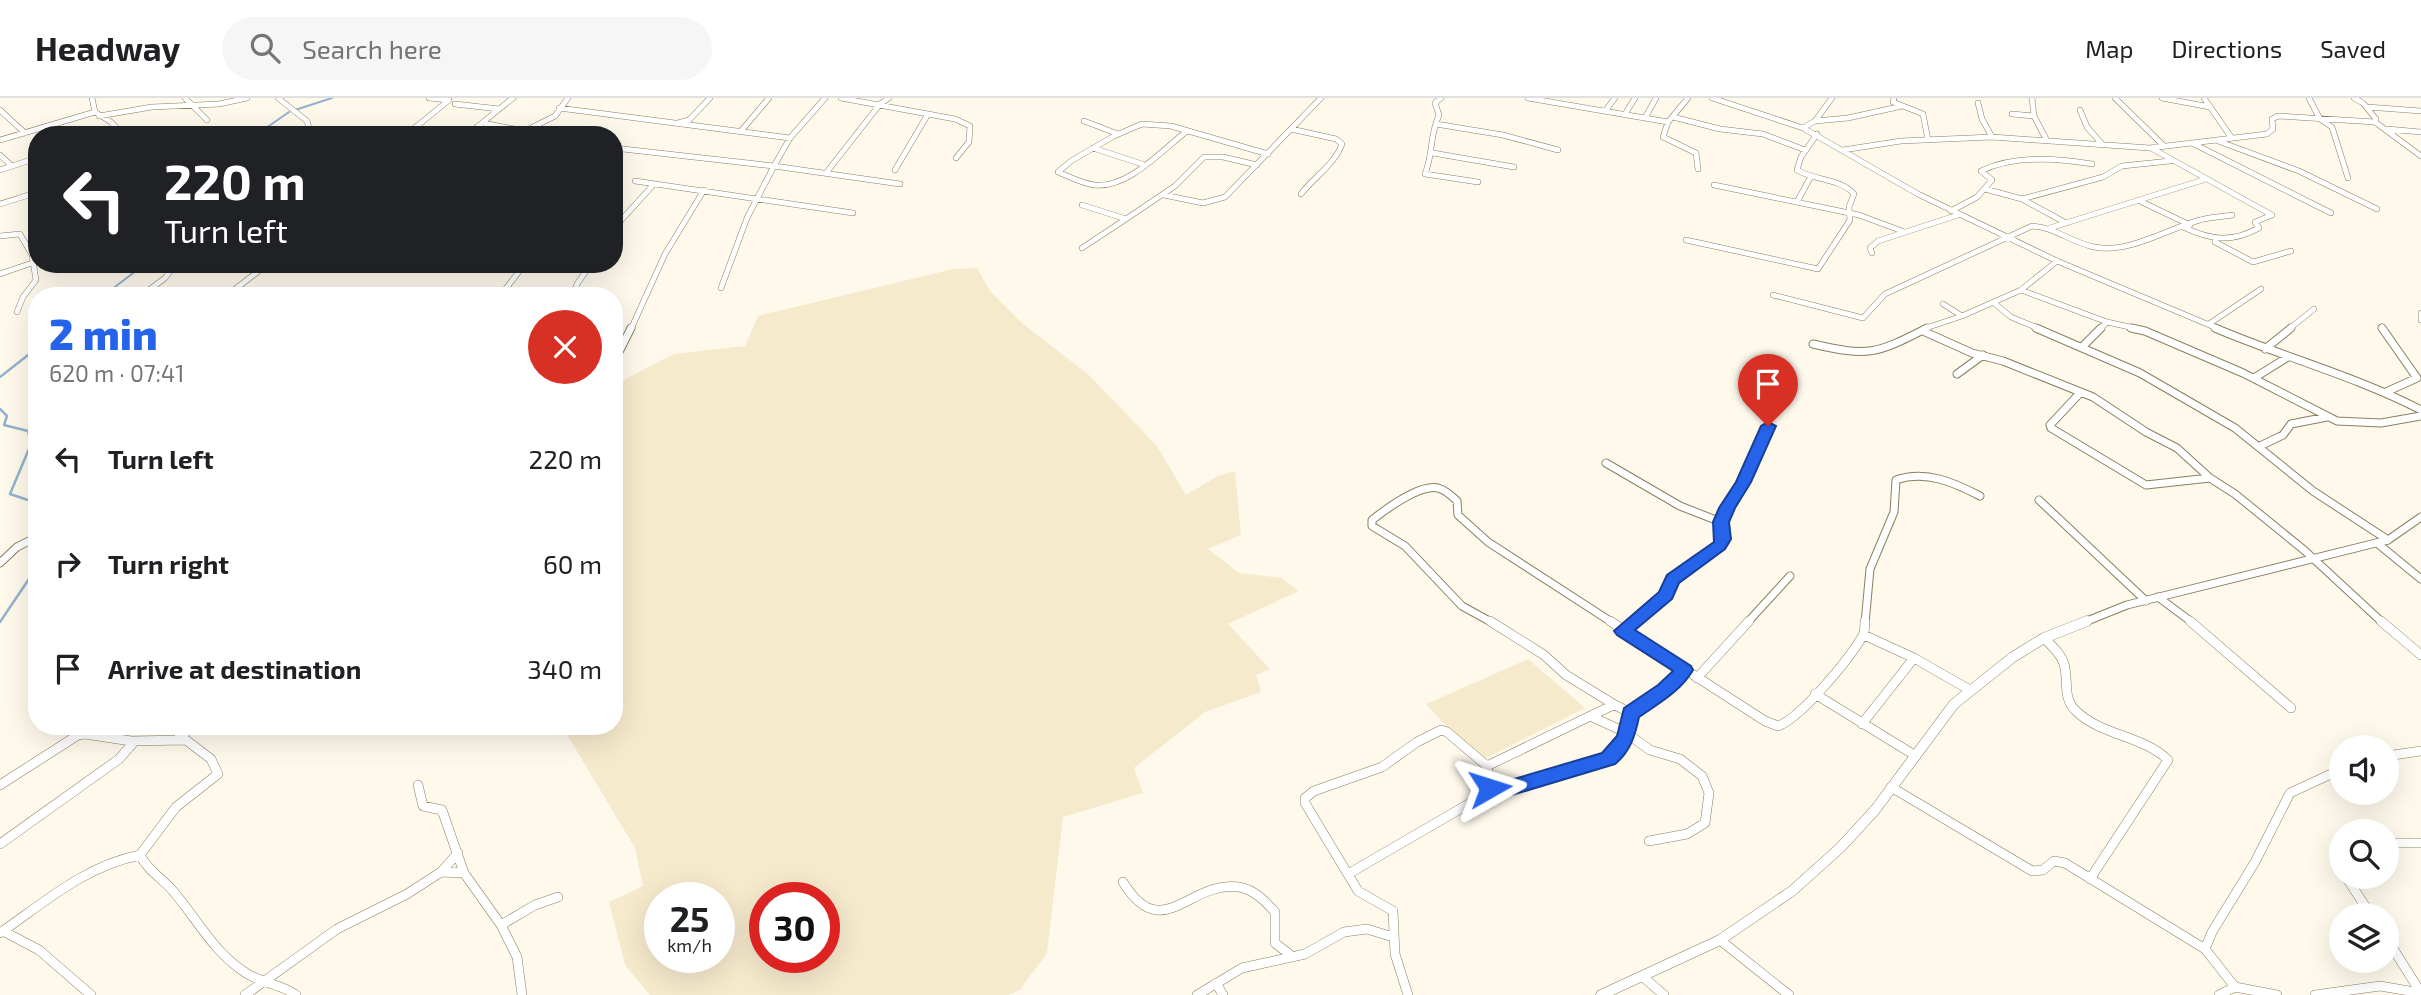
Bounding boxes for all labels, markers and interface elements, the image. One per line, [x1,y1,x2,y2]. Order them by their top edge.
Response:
search box [222,17,712,80]
text: Headway [35,28,180,68]
icon: search [246,29,284,67]
text: Search here [302,33,442,64]
text: Map [2085,34,2133,63]
text: Directions [2171,34,2282,63]
text: Saved [2320,34,2386,63]
text: 220 m [164,151,306,210]
icon: left [49,154,140,245]
text: Turn left [164,211,288,249]
text: 2 min [49,308,158,358]
button: close [528,310,602,384]
pin [1738,354,1798,426]
text: 620 m · 07:41 [49,359,184,387]
icon: arrive [1749,365,1787,403]
icon: left [49,440,87,478]
text: Turn left [108,443,214,474]
text: 220 m [529,443,602,474]
icon: right [49,545,87,583]
text: Turn right [108,548,229,579]
text: 60 m [543,548,602,579]
icon: arrive [49,650,87,688]
text: Arrive at destination [108,653,361,684]
text: 340 m [527,653,602,684]
map controls [2329,735,2399,973]
button: sound [2329,735,2399,805]
position arrow [1453,751,1527,825]
button: search [2329,819,2399,889]
speed limit sign: 30 [749,882,840,973]
text: 25 [670,897,709,939]
button: layers [2329,903,2399,973]
text: km/h [667,934,712,956]

